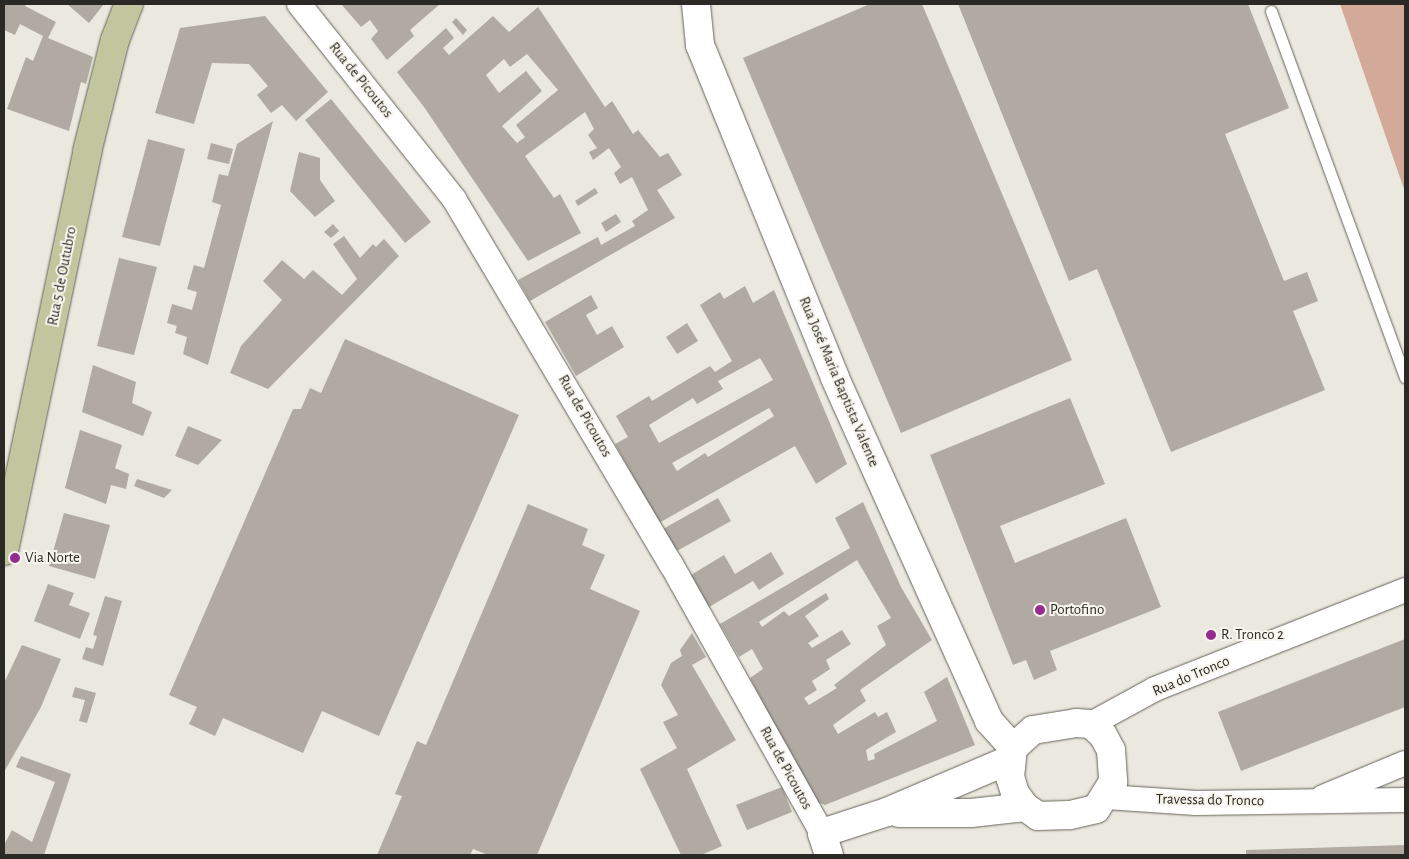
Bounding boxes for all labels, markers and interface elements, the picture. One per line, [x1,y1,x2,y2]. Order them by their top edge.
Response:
street label: Rua de Picoutos [325,39,397,121]
street label: Rua 5 de Outubro [44,225,80,327]
street label: Rua José Maria Baptista Valente [795,294,883,470]
street label: Rua de Picoutos [554,372,616,460]
place label: Via Norte [25,549,80,567]
marker: Via Norte [9,552,21,564]
place label: Portofino [1050,601,1104,619]
marker: Portofino [1034,604,1046,616]
place label: R. Tronco 2 [1221,626,1284,644]
marker: R. Tronco 2 [1205,629,1217,641]
street label: Rua do Tronco [1150,652,1232,700]
street label: Rua de Picoutos [756,723,816,813]
street label: Travessa do Tronco [1156,790,1264,810]

